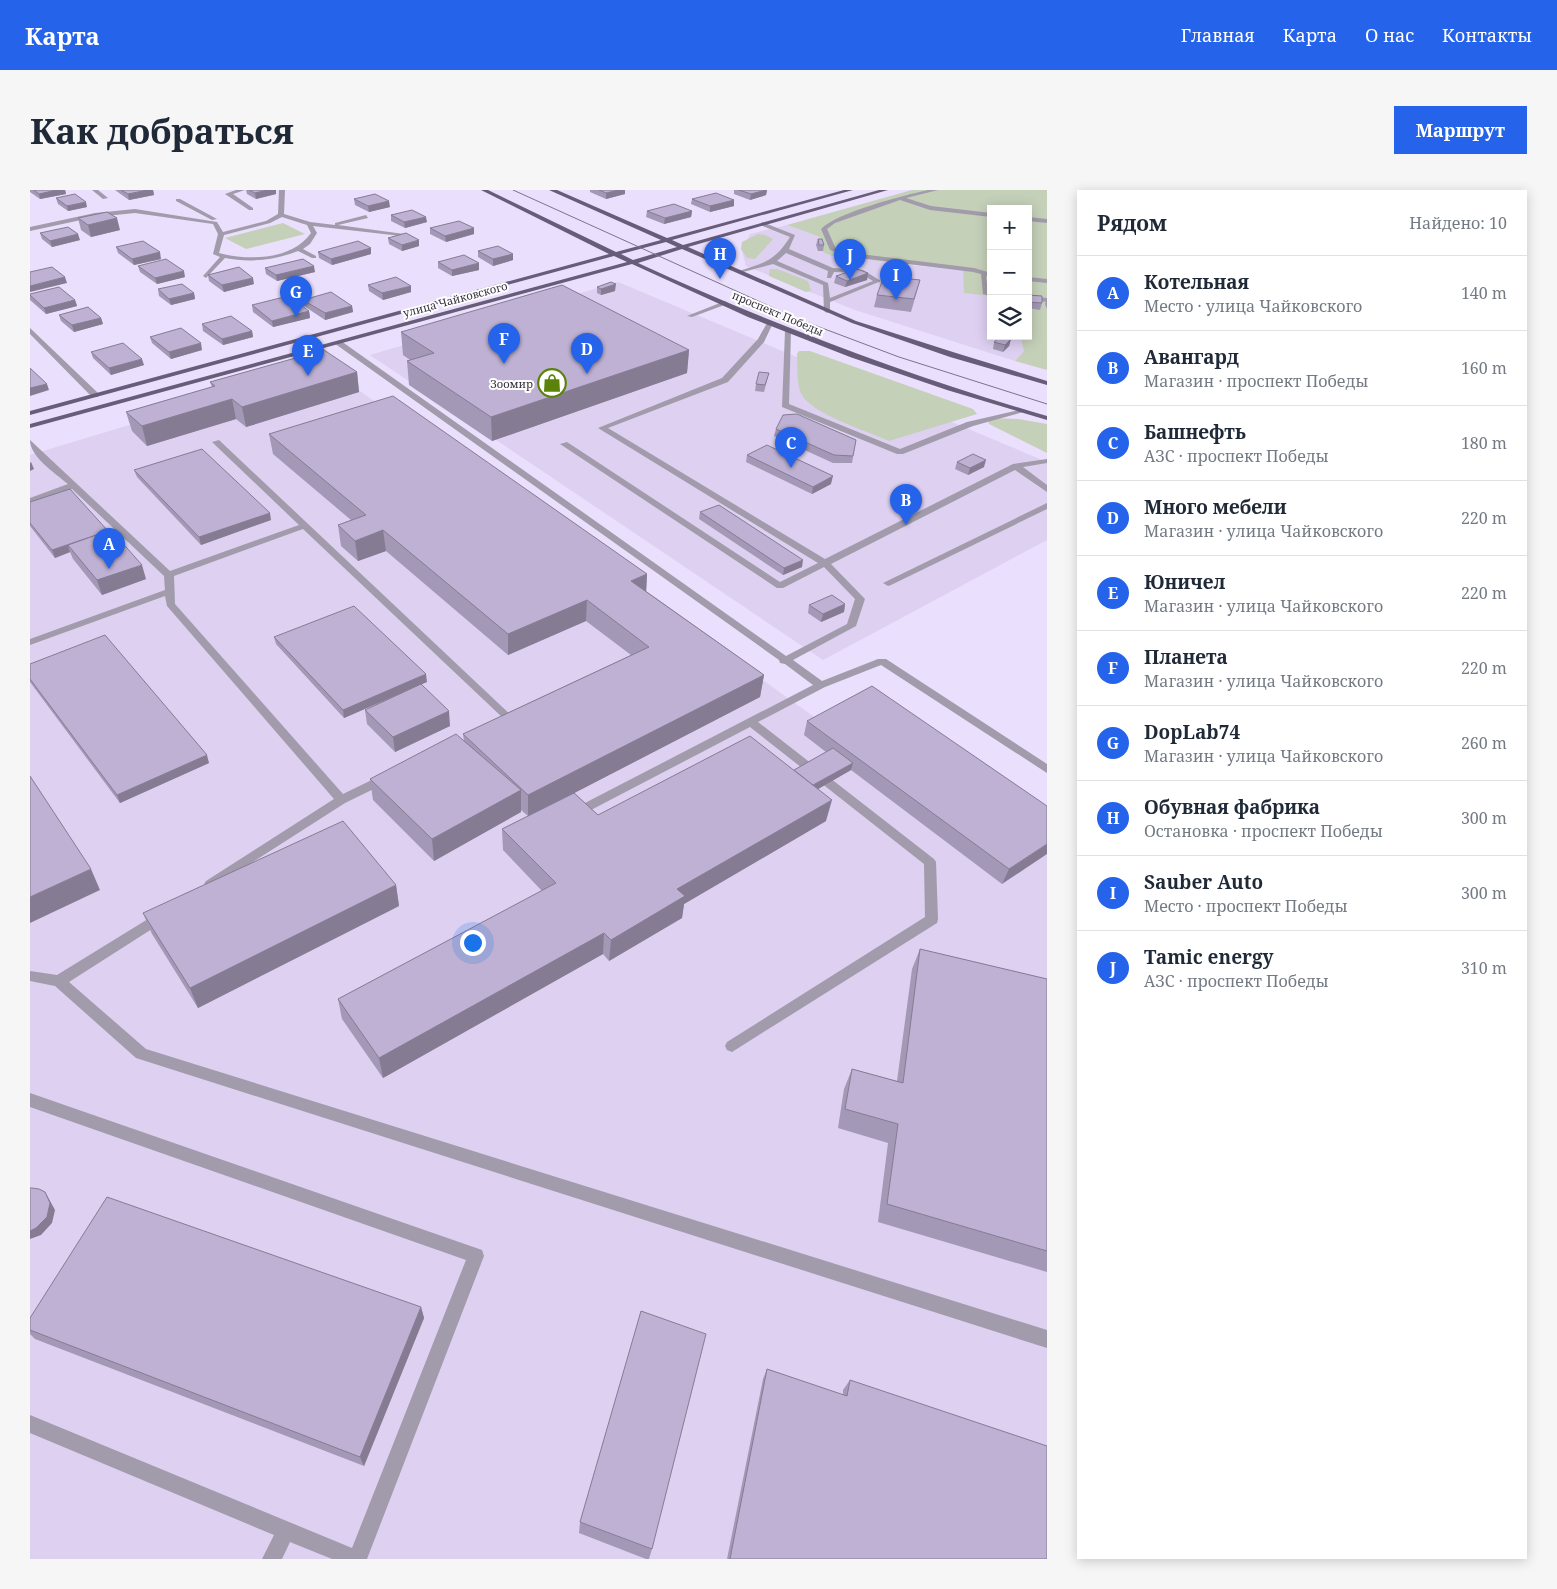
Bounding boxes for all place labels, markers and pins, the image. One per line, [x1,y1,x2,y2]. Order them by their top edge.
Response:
pin: H [704,238,736,279]
pin: J [834,239,866,280]
pin: I [880,259,912,300]
pin: G [280,276,312,317]
pin: F [488,323,520,364]
pin: D [571,333,603,374]
pin: E [292,335,324,376]
shop icon: Зоомир [537,368,567,398]
place label: Зоомир [490,376,533,391]
pin: C [775,427,807,468]
pin: B [890,484,922,525]
pin: A [93,528,125,569]

